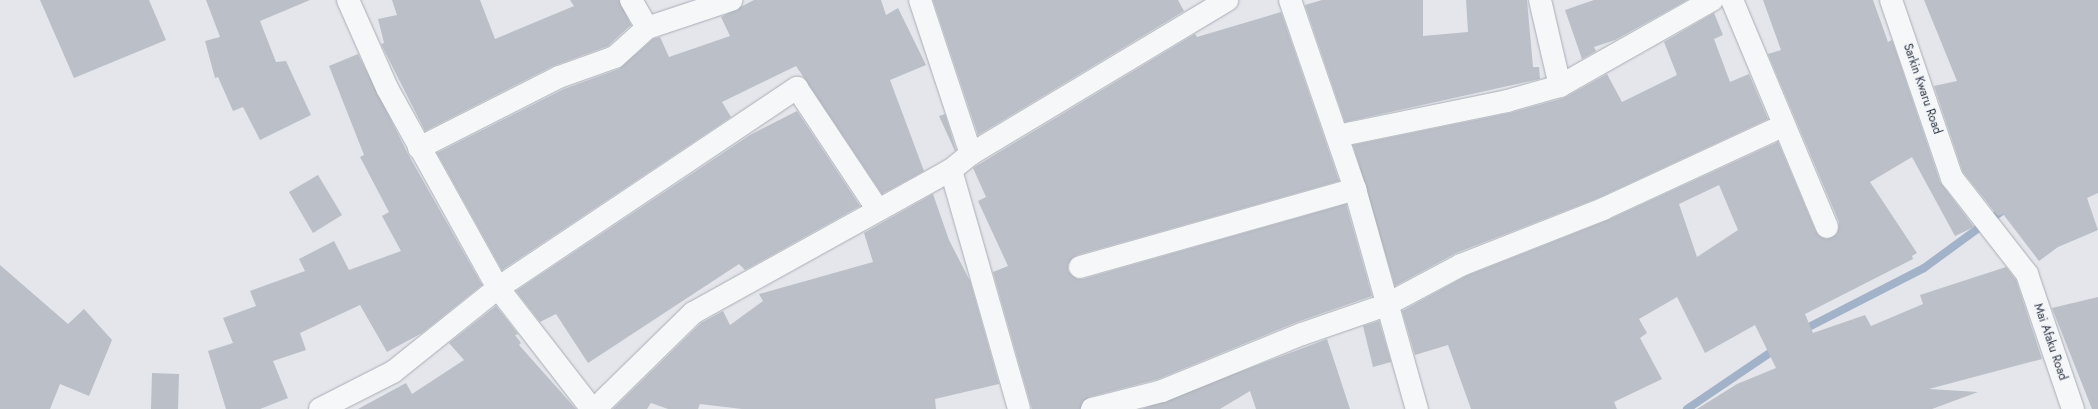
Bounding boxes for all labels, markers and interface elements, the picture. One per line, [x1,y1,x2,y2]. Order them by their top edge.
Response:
street label: Sarkin Kwaru Road [1900,42,1944,136]
street label: Mai Afaku Road [2030,302,2070,382]

